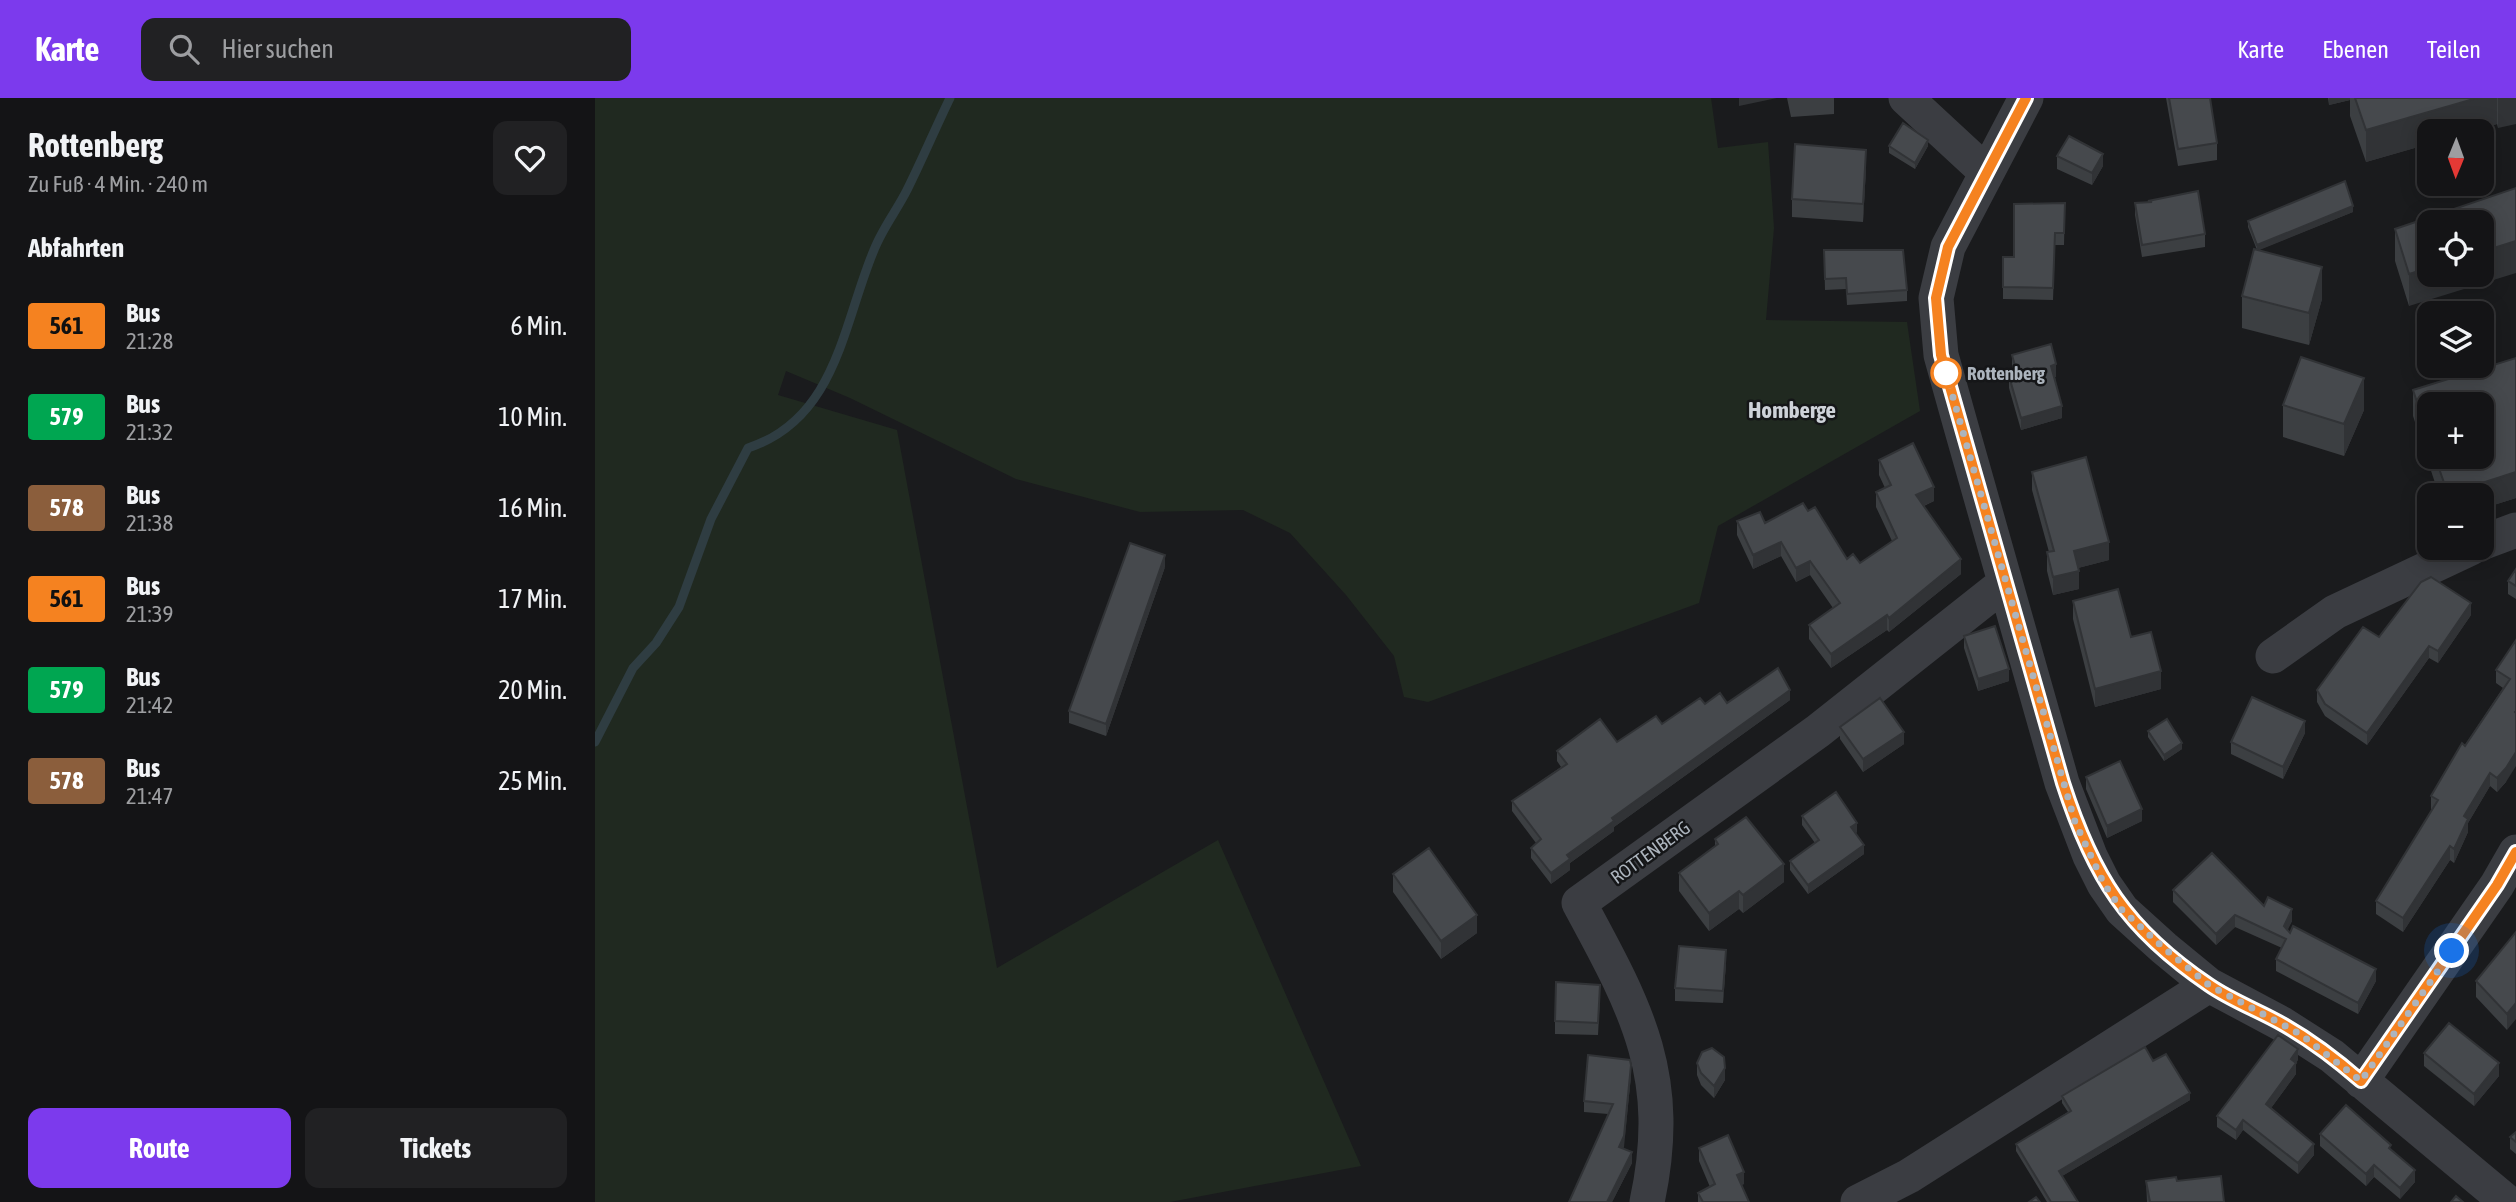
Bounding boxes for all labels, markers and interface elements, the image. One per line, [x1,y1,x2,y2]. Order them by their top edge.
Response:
search box [141,18,631,81]
text: Karte [35,30,99,68]
icon: search [165,30,203,68]
text: Hier suchen [221,34,334,64]
text: Karte [2237,36,2284,63]
text: Ebenen [2322,36,2389,63]
text: Teilen [2427,36,2481,63]
north arrow [2417,119,2494,196]
map controls [2417,119,2494,560]
button: heart [493,121,567,195]
text: Rottenberg [28,126,163,164]
text: Zu Fuß · 4 Min. · 240 m [28,171,208,197]
button: locate [2417,210,2494,287]
text: Abfahrten [28,233,124,263]
text: Bus [126,298,160,328]
button: layers [2417,301,2494,378]
text: 6 Min. [511,311,567,341]
text: 561 [50,312,83,339]
text: 21:28 [126,328,173,354]
marker: Rottenberg [1931,358,1961,388]
place label: Rottenberg [1967,362,2046,384]
text: Bus [126,389,160,419]
button: + [2417,392,2494,469]
district label: Homberge [1748,397,1836,423]
text: 10 Min. [498,402,567,432]
text: 579 [50,403,83,430]
text: 21:32 [126,419,173,445]
text: Bus [126,480,160,510]
button: − [2417,483,2494,560]
text: 16 Min. [498,493,567,523]
text: 578 [50,494,83,521]
text: 21:38 [126,510,173,536]
text: Bus [126,571,160,601]
text: 17 Min. [498,584,567,614]
text: 561 [50,585,83,612]
text: 21:39 [126,601,173,627]
text: Bus [126,662,160,692]
text: 20 Min. [498,675,567,705]
text: 579 [50,676,83,703]
text: 21:42 [126,692,173,718]
text: Bus [126,753,160,783]
text: 25 Min. [498,766,567,796]
text: 578 [50,767,83,794]
text: 21:47 [126,783,173,809]
street label: ROTTENBERG [1606,816,1694,888]
your location [2434,933,2469,968]
button: Route [28,1108,291,1188]
button: Tickets [305,1108,567,1188]

